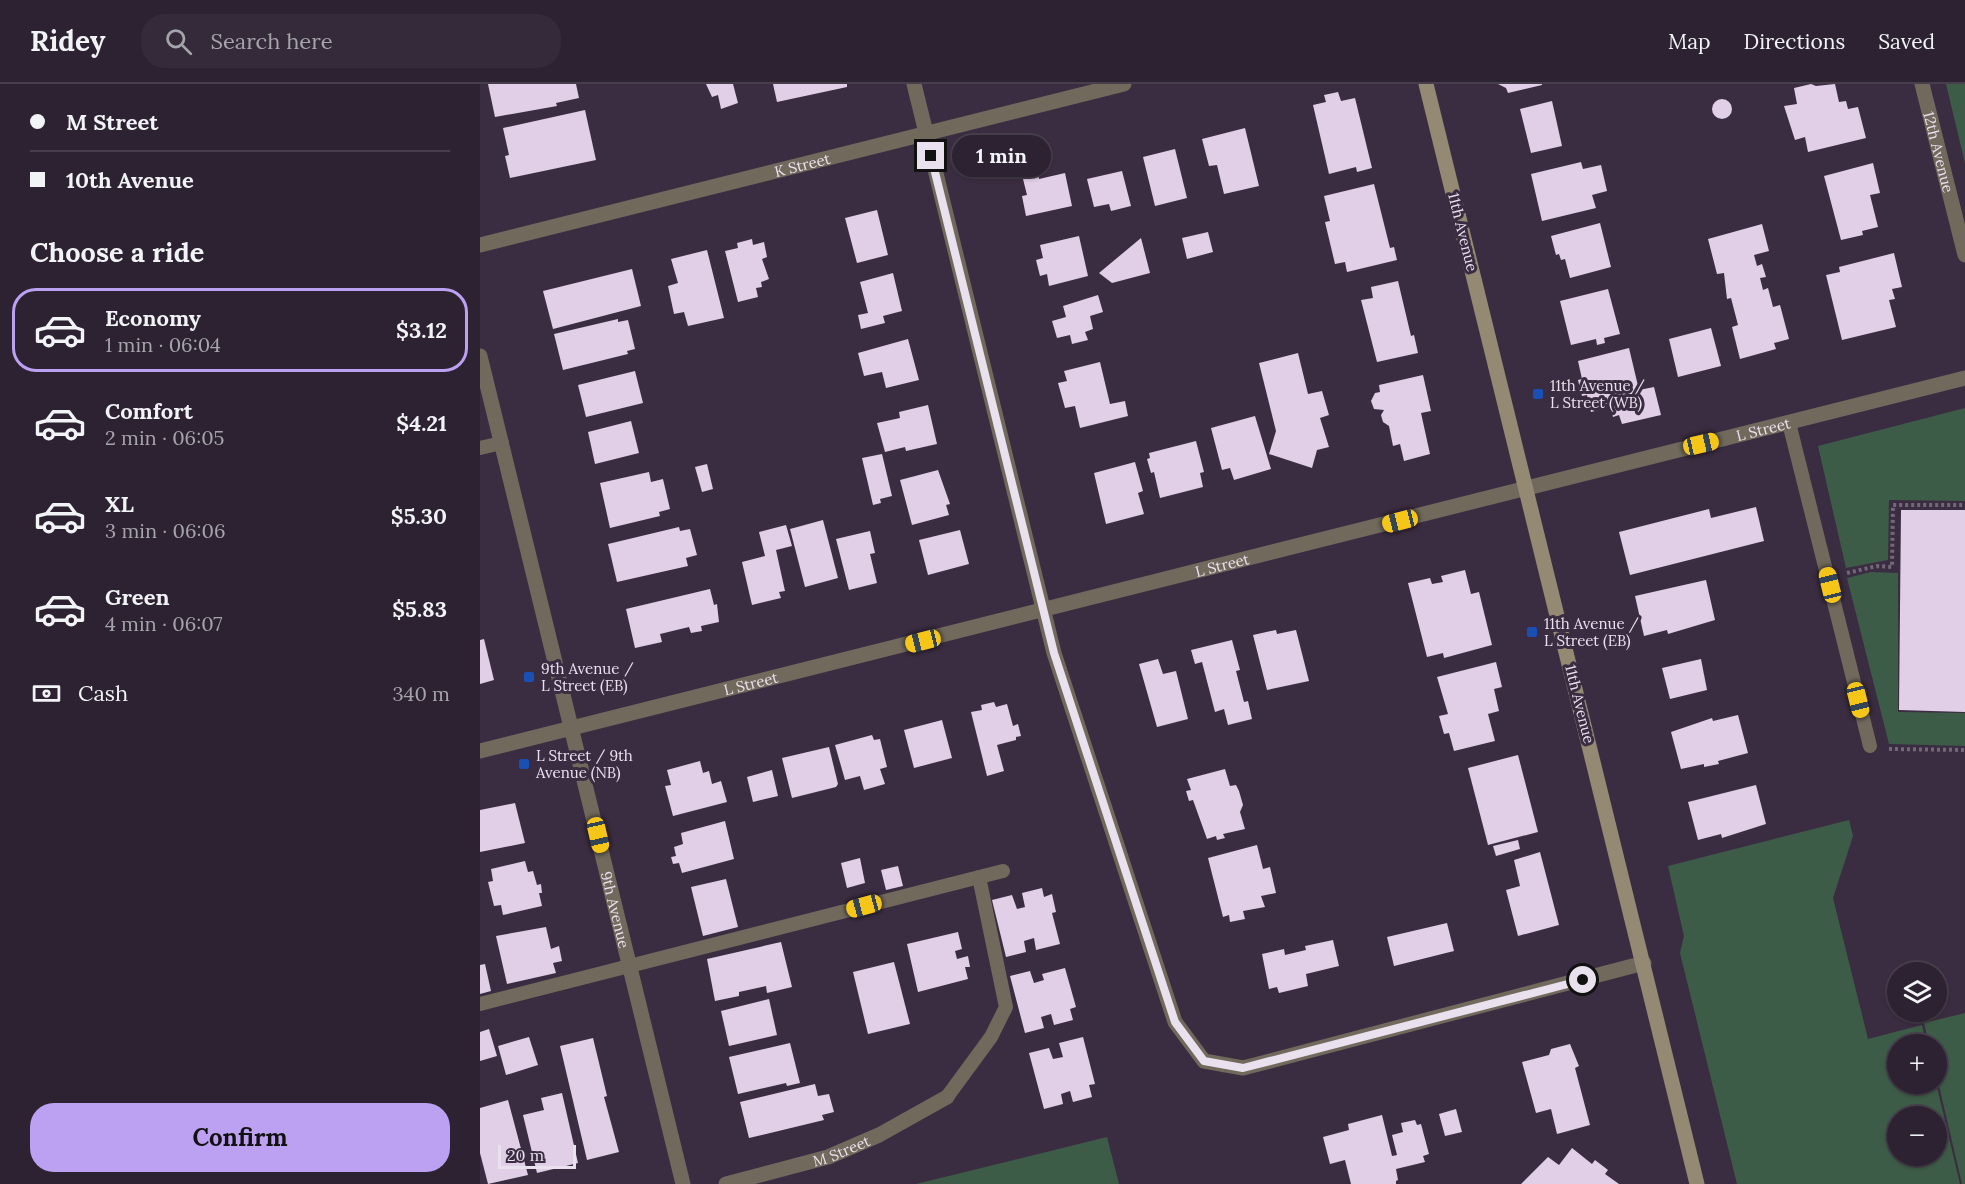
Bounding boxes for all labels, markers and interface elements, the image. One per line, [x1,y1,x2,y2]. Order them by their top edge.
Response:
search box [141,14,561,68]
text: Ridey [30,23,105,59]
icon: search [162,25,195,58]
text: Search here [210,27,333,55]
text: Map [1668,28,1711,55]
text: Directions [1744,28,1845,55]
text: Saved [1878,28,1935,55]
text: M Street [66,108,158,136]
street label: 12th Avenue [1920,109,1958,195]
callout: 1 min [952,135,1051,177]
route end [917,142,944,169]
text: 1 min [976,143,1027,168]
street label: K Street [772,148,832,181]
text: 10th Avenue [66,166,194,194]
street label: 11th Avenue [1444,191,1482,273]
text: Choose a ride [30,235,204,269]
icon: car [33,303,87,357]
text: Economy [105,304,201,332]
text: $3.12 [396,316,447,344]
text: 1 min · 06:04 [105,332,221,357]
place label: 11th Avenue / L Street (WB) [1550,376,1646,413]
marker: 11th Avenue / L Street (WB) [1531,387,1545,401]
icon: car [33,396,87,450]
text: Comfort [105,397,193,425]
text: $4.21 [396,409,447,437]
street label: L Street [1734,413,1792,445]
text: 2 min · 06:05 [105,425,224,450]
car [1681,431,1721,457]
icon: car [33,489,87,543]
text: XL [105,490,134,518]
text: $5.30 [391,502,447,530]
car [1380,508,1420,534]
text: 3 min · 06:06 [105,518,226,543]
street label: L Street [1193,549,1251,581]
car [1817,565,1843,605]
icon: car [33,582,87,636]
text: Green [105,583,170,611]
text: $5.83 [392,595,447,623]
text: 4 min · 06:07 [105,611,222,636]
place label: 11th Avenue / L Street (EB) [1544,614,1640,651]
marker: 11th Avenue / L Street (EB) [1525,625,1539,639]
car [903,628,943,654]
place label: 9th Avenue / L Street (EB) [541,659,634,696]
street label: 11th Avenue [1561,663,1599,745]
street label: L Street [722,667,780,699]
marker: 9th Avenue / L Street (EB) [522,670,536,684]
icon: cash [30,677,63,710]
text: Cash [78,679,128,707]
car [1845,680,1871,720]
text: 340 m [392,681,450,706]
place label: L Street / 9th Avenue (NB) [535,746,633,783]
marker: L Street / 9th Avenue (NB) [517,757,531,771]
car [585,815,611,855]
street label: 9th Avenue [597,869,634,950]
car [844,893,884,919]
map controls [1887,962,1947,1166]
button: layers [1887,962,1947,1022]
route start [1569,966,1596,993]
button: + [1887,1034,1947,1094]
button: Confirm [30,1103,450,1172]
button: − [1887,1106,1947,1166]
street label: M Street [810,1131,873,1170]
scale bar [498,1142,576,1170]
text: 20 m [507,1145,544,1165]

